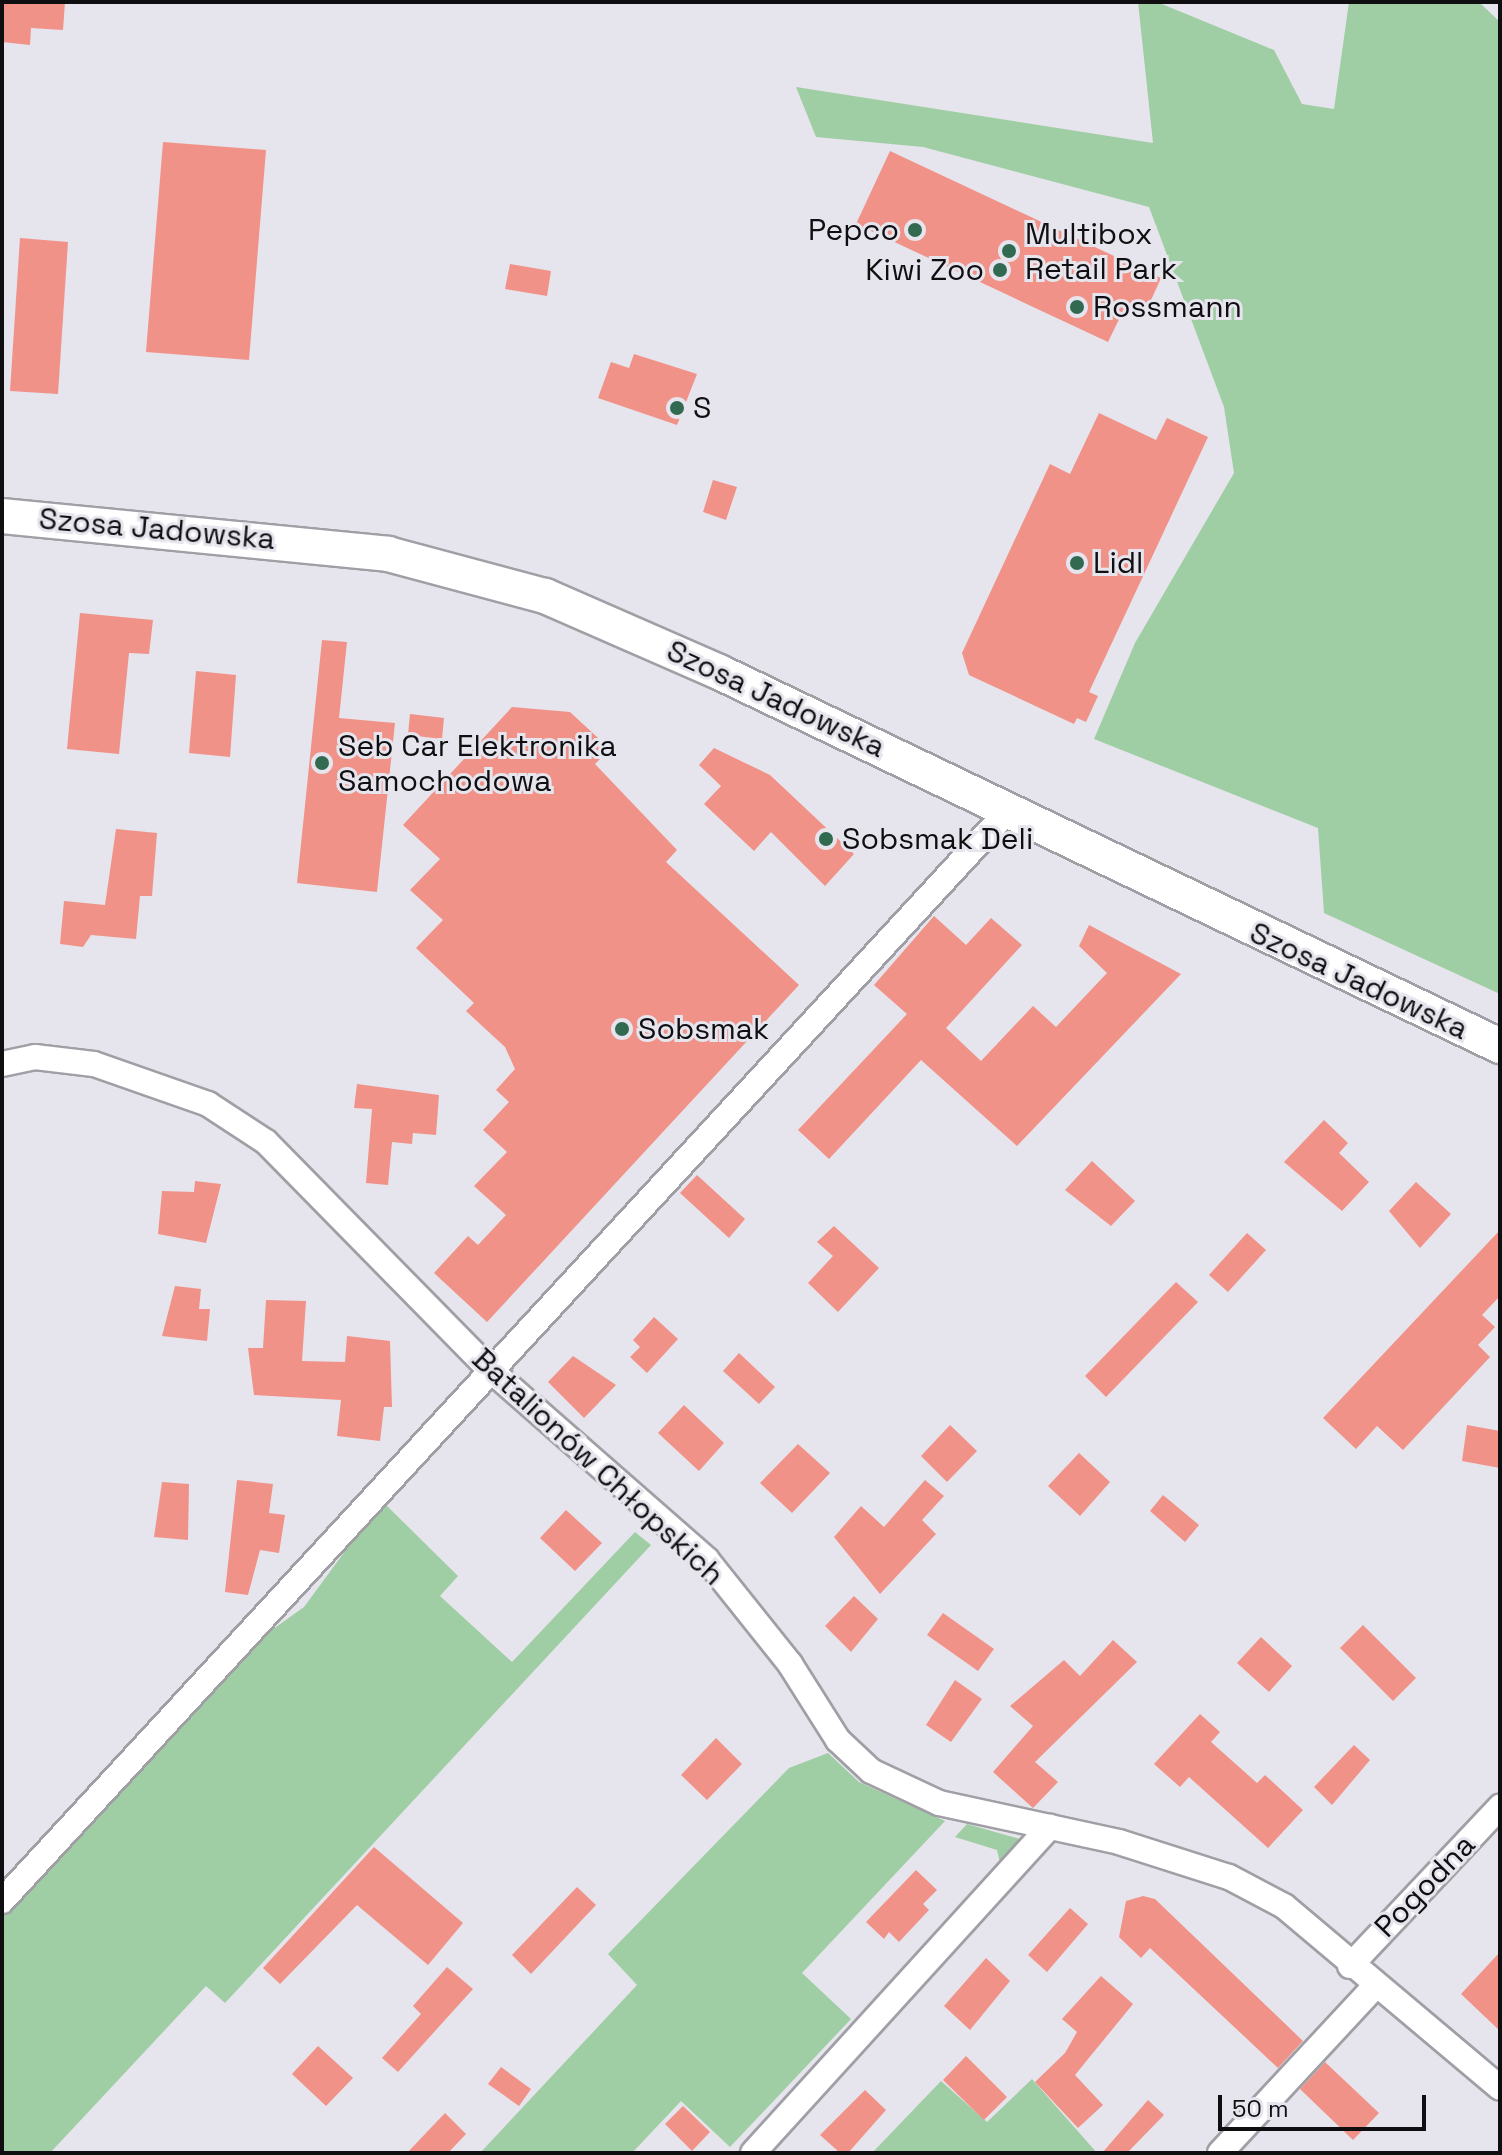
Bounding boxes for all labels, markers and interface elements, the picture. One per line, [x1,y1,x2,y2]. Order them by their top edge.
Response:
place label: Pepco [808,212,899,248]
place label: Multibox Retail Park [1025,216,1177,286]
marker: Pepco [906,221,924,239]
marker: Multibox Retail Park [1000,242,1018,260]
place label: Kiwi Zoo [865,252,984,288]
marker: Kiwi Zoo [991,261,1009,279]
place label: Rossmann [1093,289,1242,325]
marker: Rossmann [1068,298,1086,316]
place label: S [693,390,711,426]
marker: S [668,399,686,417]
street label: Szosa Jadowska [37,501,277,557]
place label: Lidl [1093,545,1143,581]
marker: Lidl [1068,554,1086,572]
street label: Szosa Jadowska [661,633,891,765]
place label: Seb Car Elektronika Samochodowa [338,728,617,798]
marker: Seb Car Elektronika Samochodowa [313,754,331,772]
place label: Sobsmak Deli [842,821,1033,857]
marker: Sobsmak Deli [817,830,835,848]
street label: Szosa Jadowska [1244,915,1474,1047]
place label: Sobsmak [638,1011,769,1047]
marker: Sobsmak [613,1020,631,1038]
street label: Batalionów Chłopskich [465,1341,731,1593]
street label: Pogodna [1367,1827,1483,1945]
scale bar [1222,2079,1430,2129]
text: 50 m [1232,2093,1289,2124]

